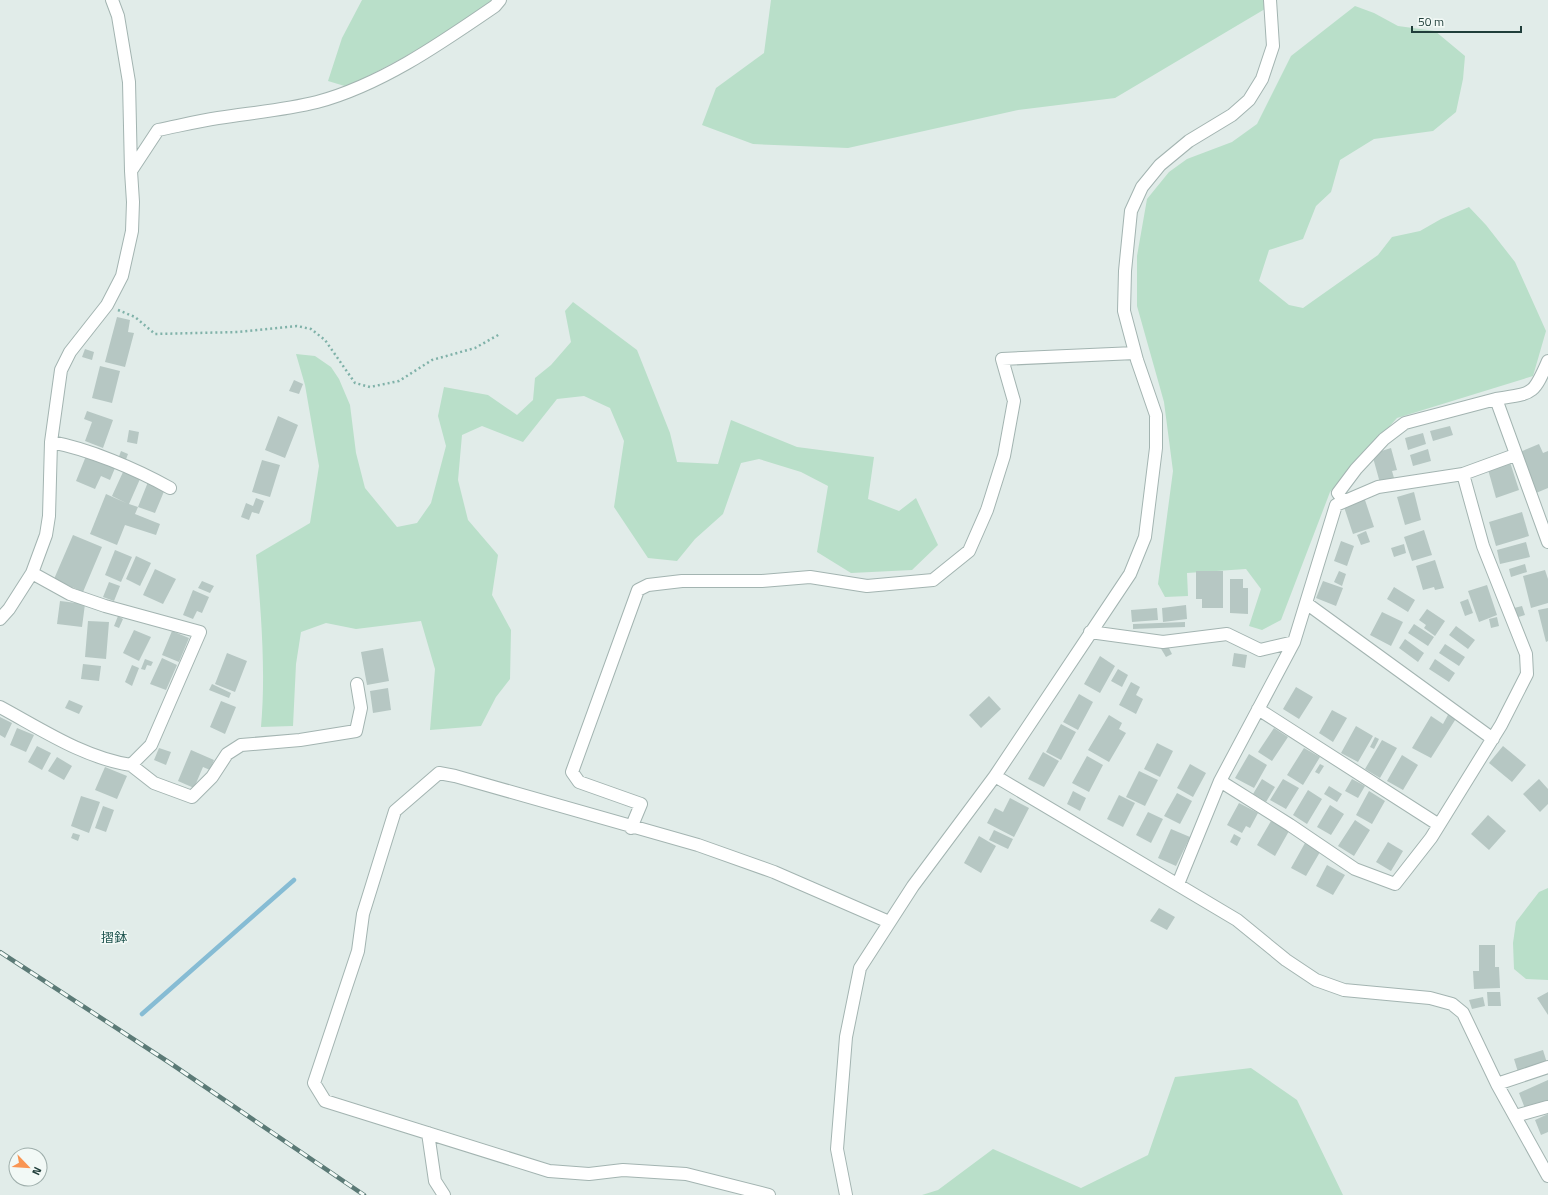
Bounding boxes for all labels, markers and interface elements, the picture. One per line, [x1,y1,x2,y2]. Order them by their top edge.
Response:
scale bar [1412,8,1521,34]
text: 50 m [1418,12,1444,31]
district label: 摺鉢 [101,927,128,947]
north arrow [8,1147,48,1187]
text: N [28,1164,46,1178]

